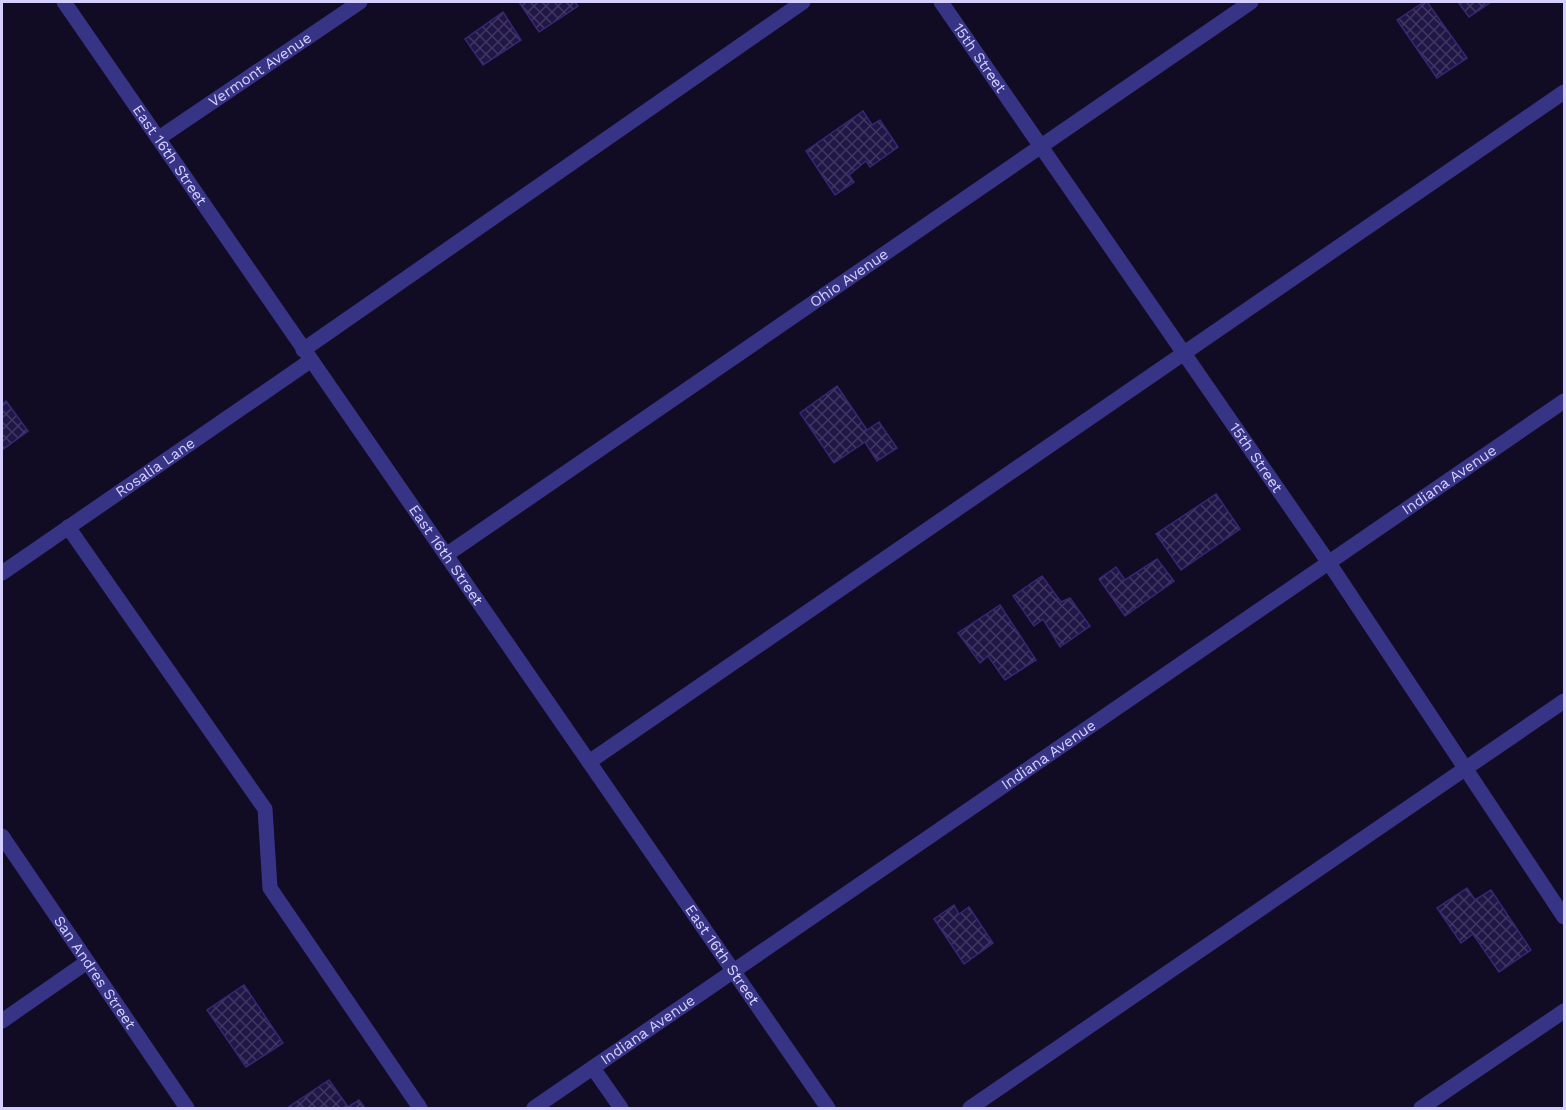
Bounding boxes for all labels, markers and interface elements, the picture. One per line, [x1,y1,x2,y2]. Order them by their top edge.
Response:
street label: 15th Street [949,20,1010,97]
street label: Vermont Avenue [205,28,315,111]
street label: East 16th Street [129,101,211,209]
street label: Ohio Avenue [806,245,892,311]
street label: 15th Street [1226,419,1287,496]
street label: Rosalia Lane [112,434,198,501]
street label: Indiana Avenue [1398,441,1500,519]
street label: East 16th Street [405,501,487,609]
street label: Indiana Avenue [998,716,1099,794]
street label: East 16th Street [681,901,764,1009]
street label: San Andres Street [50,912,140,1033]
street label: Indiana Avenue [597,991,698,1069]

